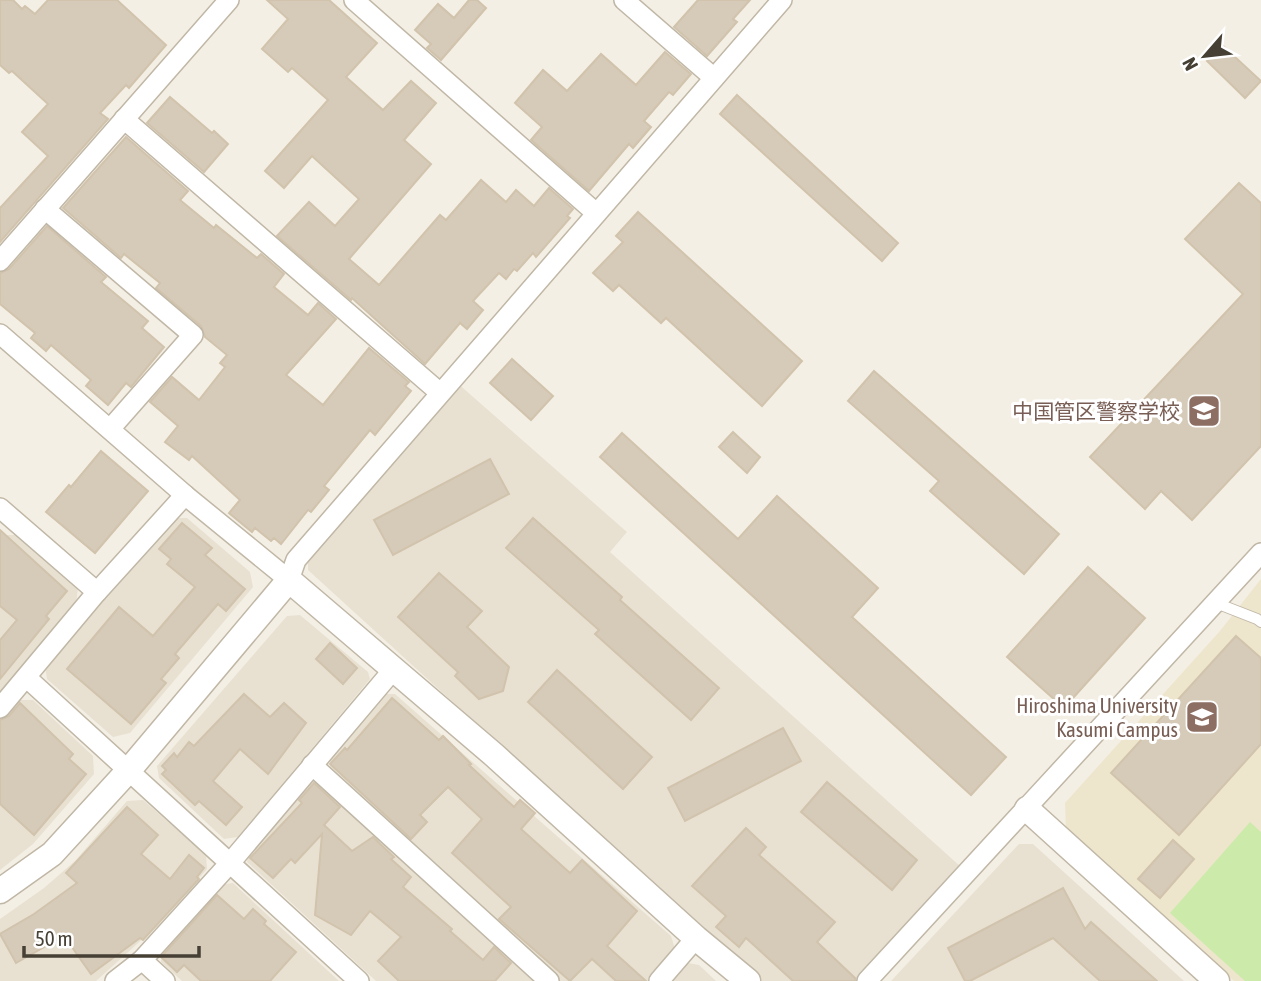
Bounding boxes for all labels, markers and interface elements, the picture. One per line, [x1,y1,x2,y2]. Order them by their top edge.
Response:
north arrow [1170,21,1240,91]
text: N [1178,54,1202,74]
school or university icon: 中国管区警察学校 [1185,392,1223,430]
place label: 中国管区警察学校 [1012,399,1180,423]
place label: Hiroshima University Kasumi Campus [1016,693,1178,741]
school or university icon: Hiroshima University Kasumi Campus [1183,698,1221,736]
scale bar [24,914,200,958]
text: 50 m [35,926,73,950]

